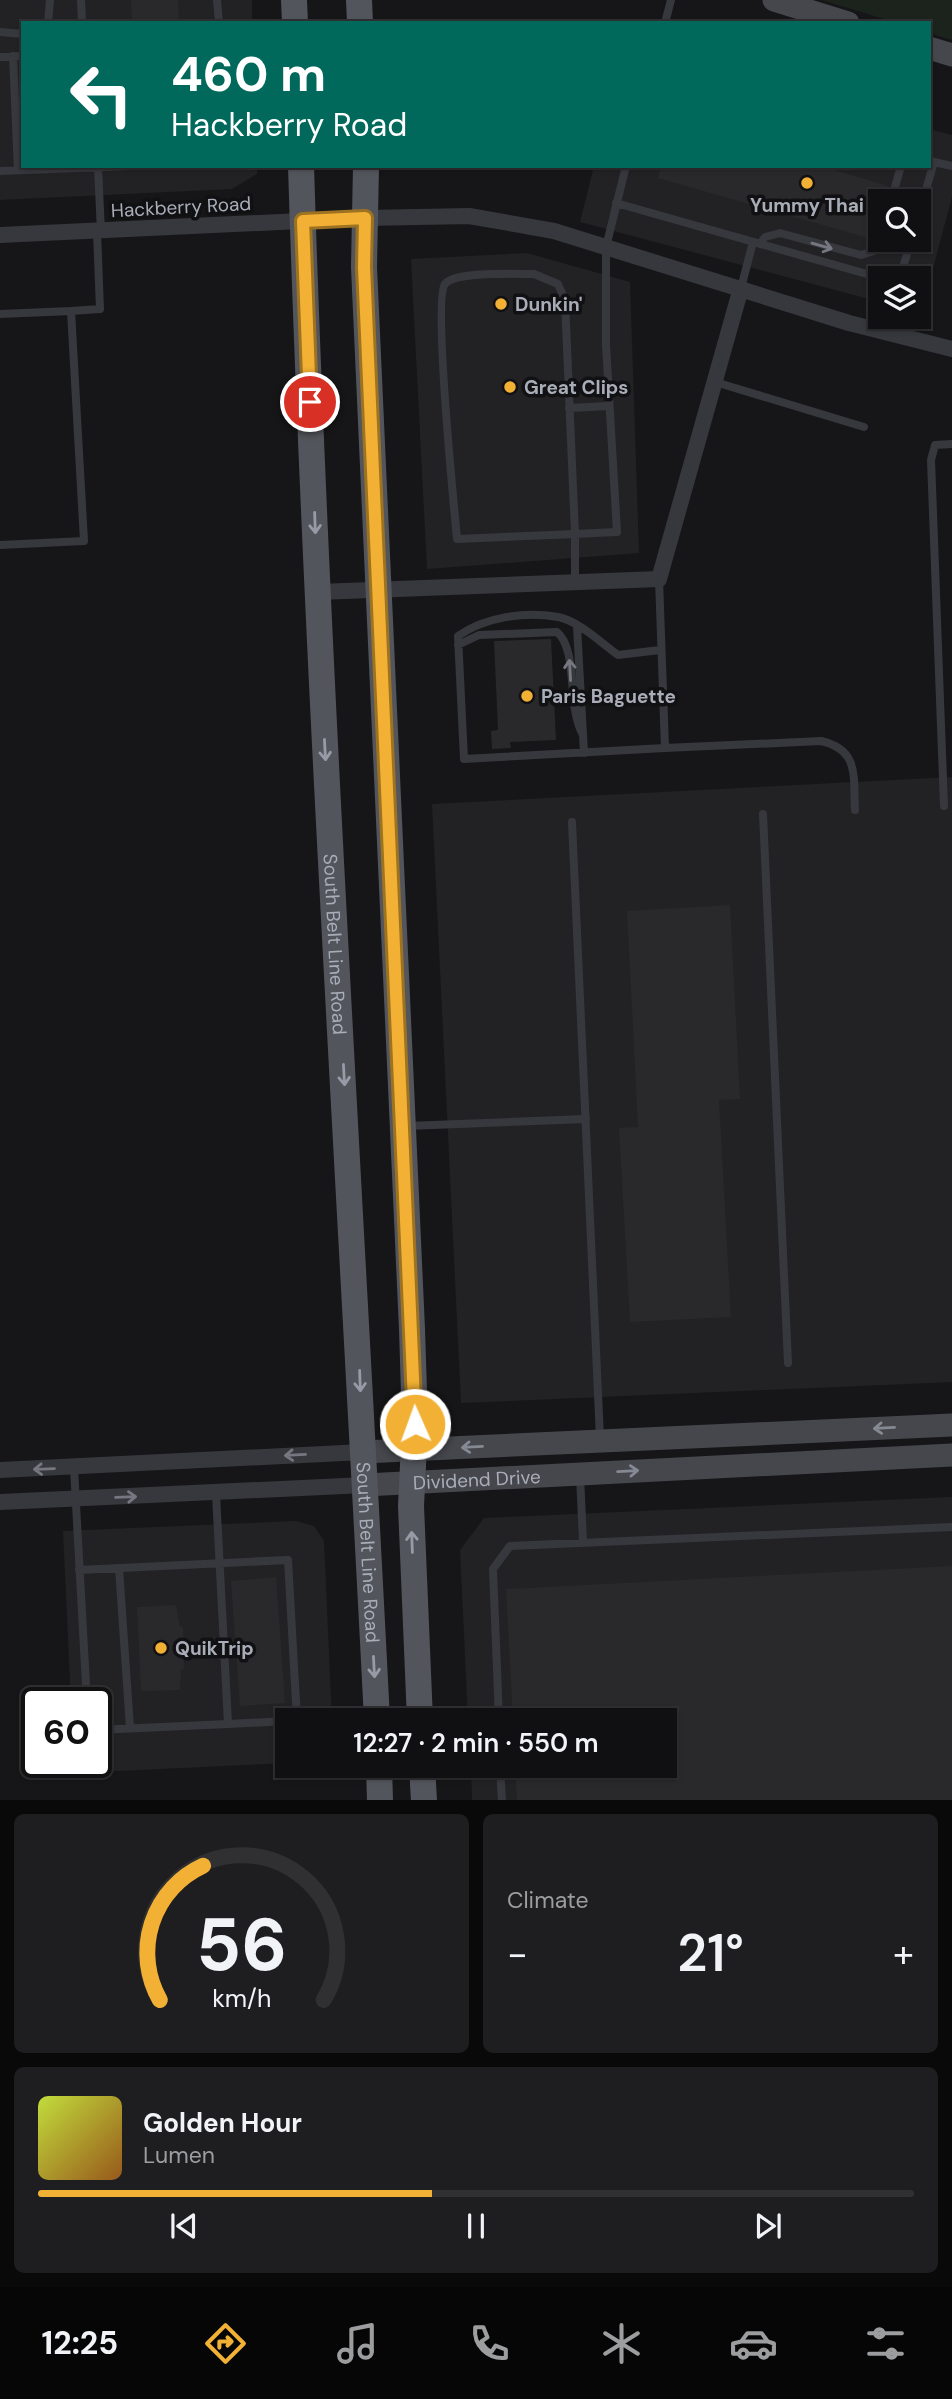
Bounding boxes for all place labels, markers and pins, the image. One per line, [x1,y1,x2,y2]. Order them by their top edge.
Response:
marker: Yummy Thai [799,175,815,191]
place label: Yummy Thai [750,193,864,218]
place label: Dunkin' [515,292,583,317]
marker: Dunkin' [493,296,509,312]
pin [280,372,340,432]
place label: Great Clips [524,375,628,400]
marker: Great Clips [502,379,518,395]
place label: Paris Baguette [541,684,676,709]
marker: Paris Baguette [519,688,535,704]
place label: QuikTrip [175,1636,254,1661]
marker: QuikTrip [153,1640,169,1656]

